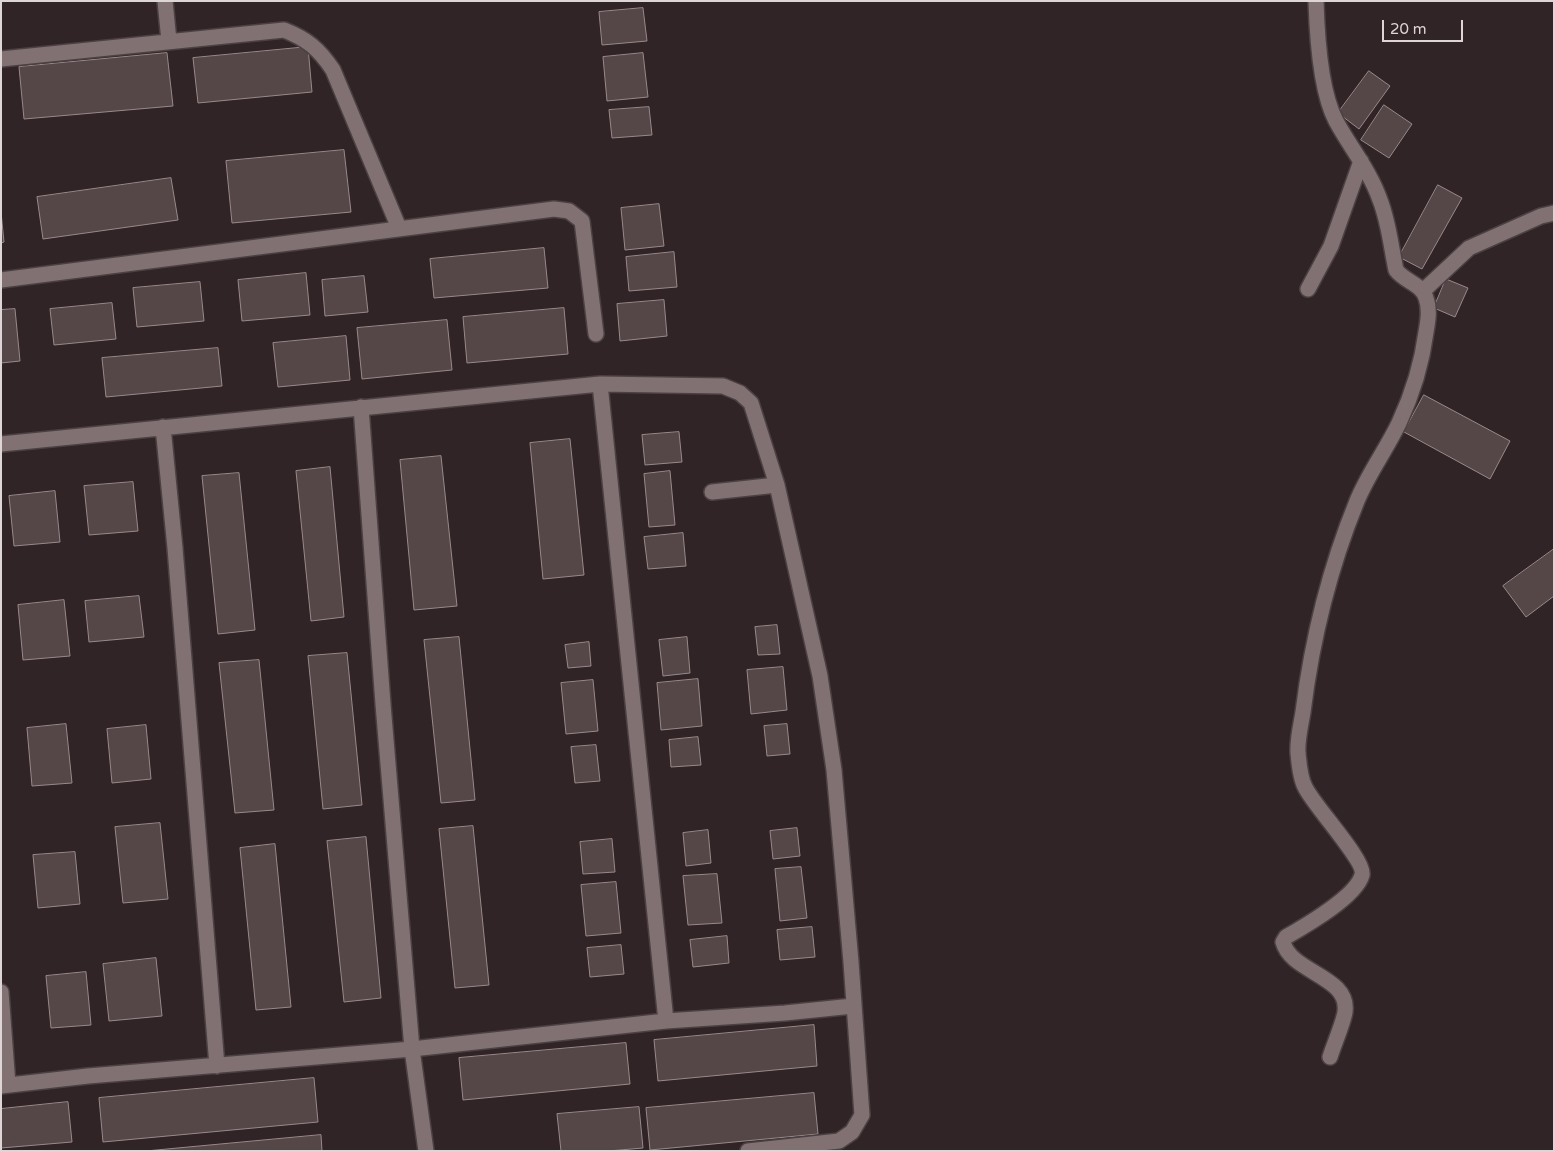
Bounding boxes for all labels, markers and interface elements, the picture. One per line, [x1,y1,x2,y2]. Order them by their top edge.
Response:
scale bar [1385,10,1466,42]
text: 20 m [1390,20,1427,38]

